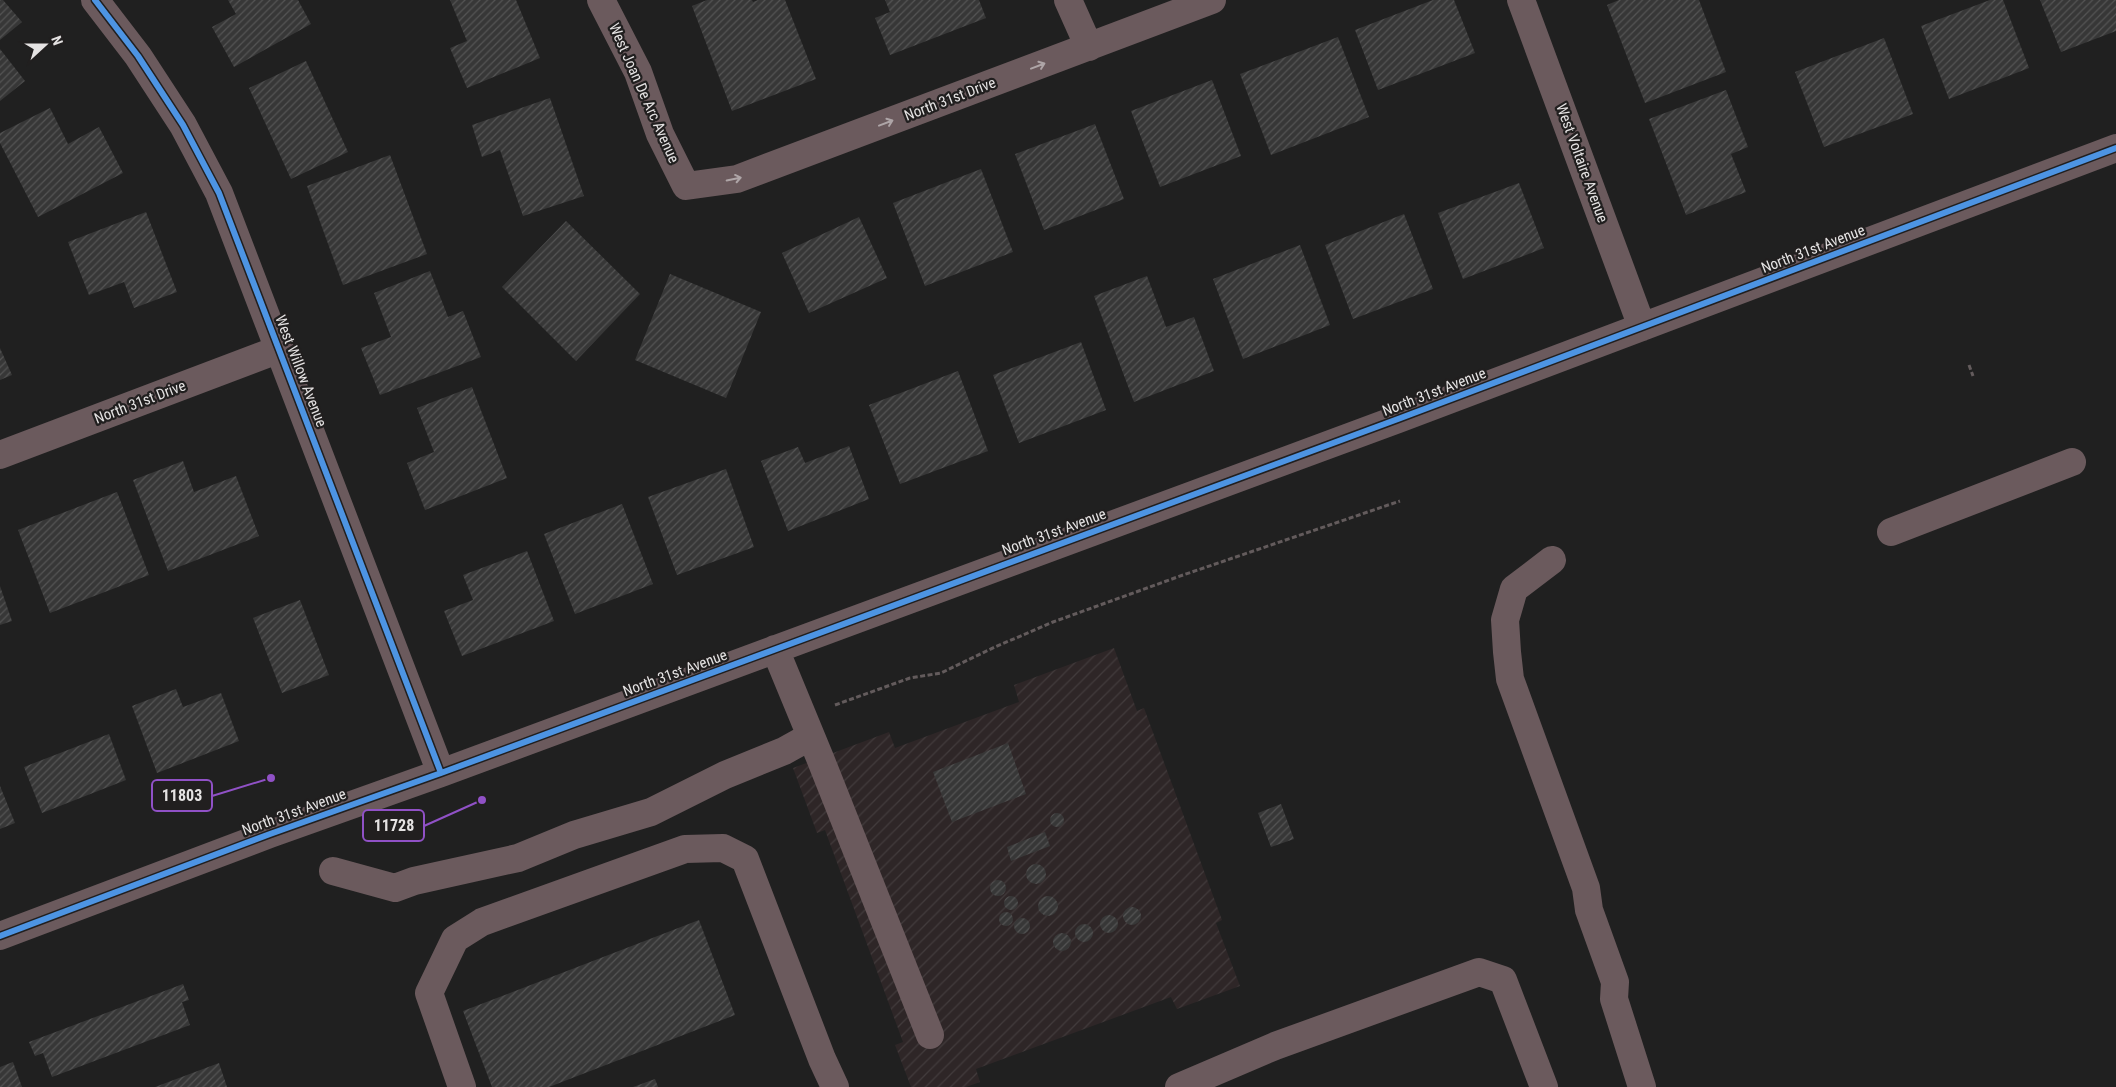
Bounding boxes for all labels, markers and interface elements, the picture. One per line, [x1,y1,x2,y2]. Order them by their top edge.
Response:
north arrow [20,20,70,70]
street label: West Joan De Arc Avenue [605,20,683,166]
text: N [48,33,66,47]
one-way arrow [1030,61,1045,70]
street label: North 31st Drive [902,73,998,125]
street label: West Voltaire Avenue [1552,101,1612,225]
one-way arrow [878,118,893,127]
one-way arrow [725,174,741,183]
street label: North 31st Avenue [1759,221,1867,277]
street label: West Willow Avenue [271,312,331,430]
street label: North 31st Avenue [1380,364,1488,420]
street label: North 31st Drive [92,376,188,428]
street label: North 31st Avenue [999,505,1109,559]
street label: North 31st Avenue [620,646,730,700]
callout: 11803 [152,780,212,811]
street label: North 31st Avenue [239,785,349,839]
text: 11803 [162,786,202,805]
callout: 11728 [363,810,424,841]
text: 11728 [374,816,414,835]

